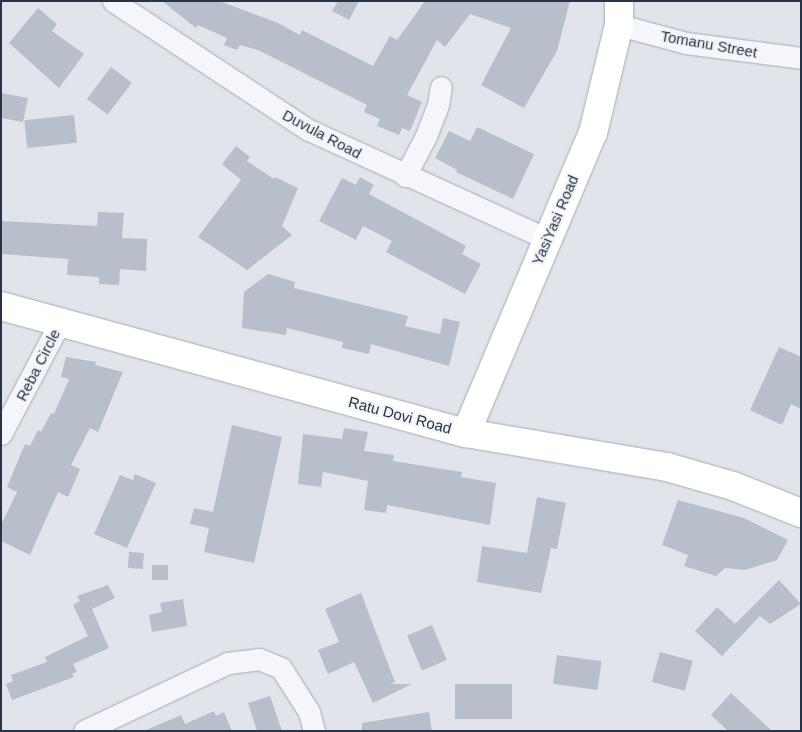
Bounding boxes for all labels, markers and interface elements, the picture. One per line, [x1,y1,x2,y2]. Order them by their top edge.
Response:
street label: Tomanu Street [659,27,759,61]
street label: Duvula Road [279,106,365,162]
street label: YasiYasi Road [528,172,582,268]
street label: Reba Circle [12,326,64,404]
street label: Ratu Dovi Road [347,393,453,437]

